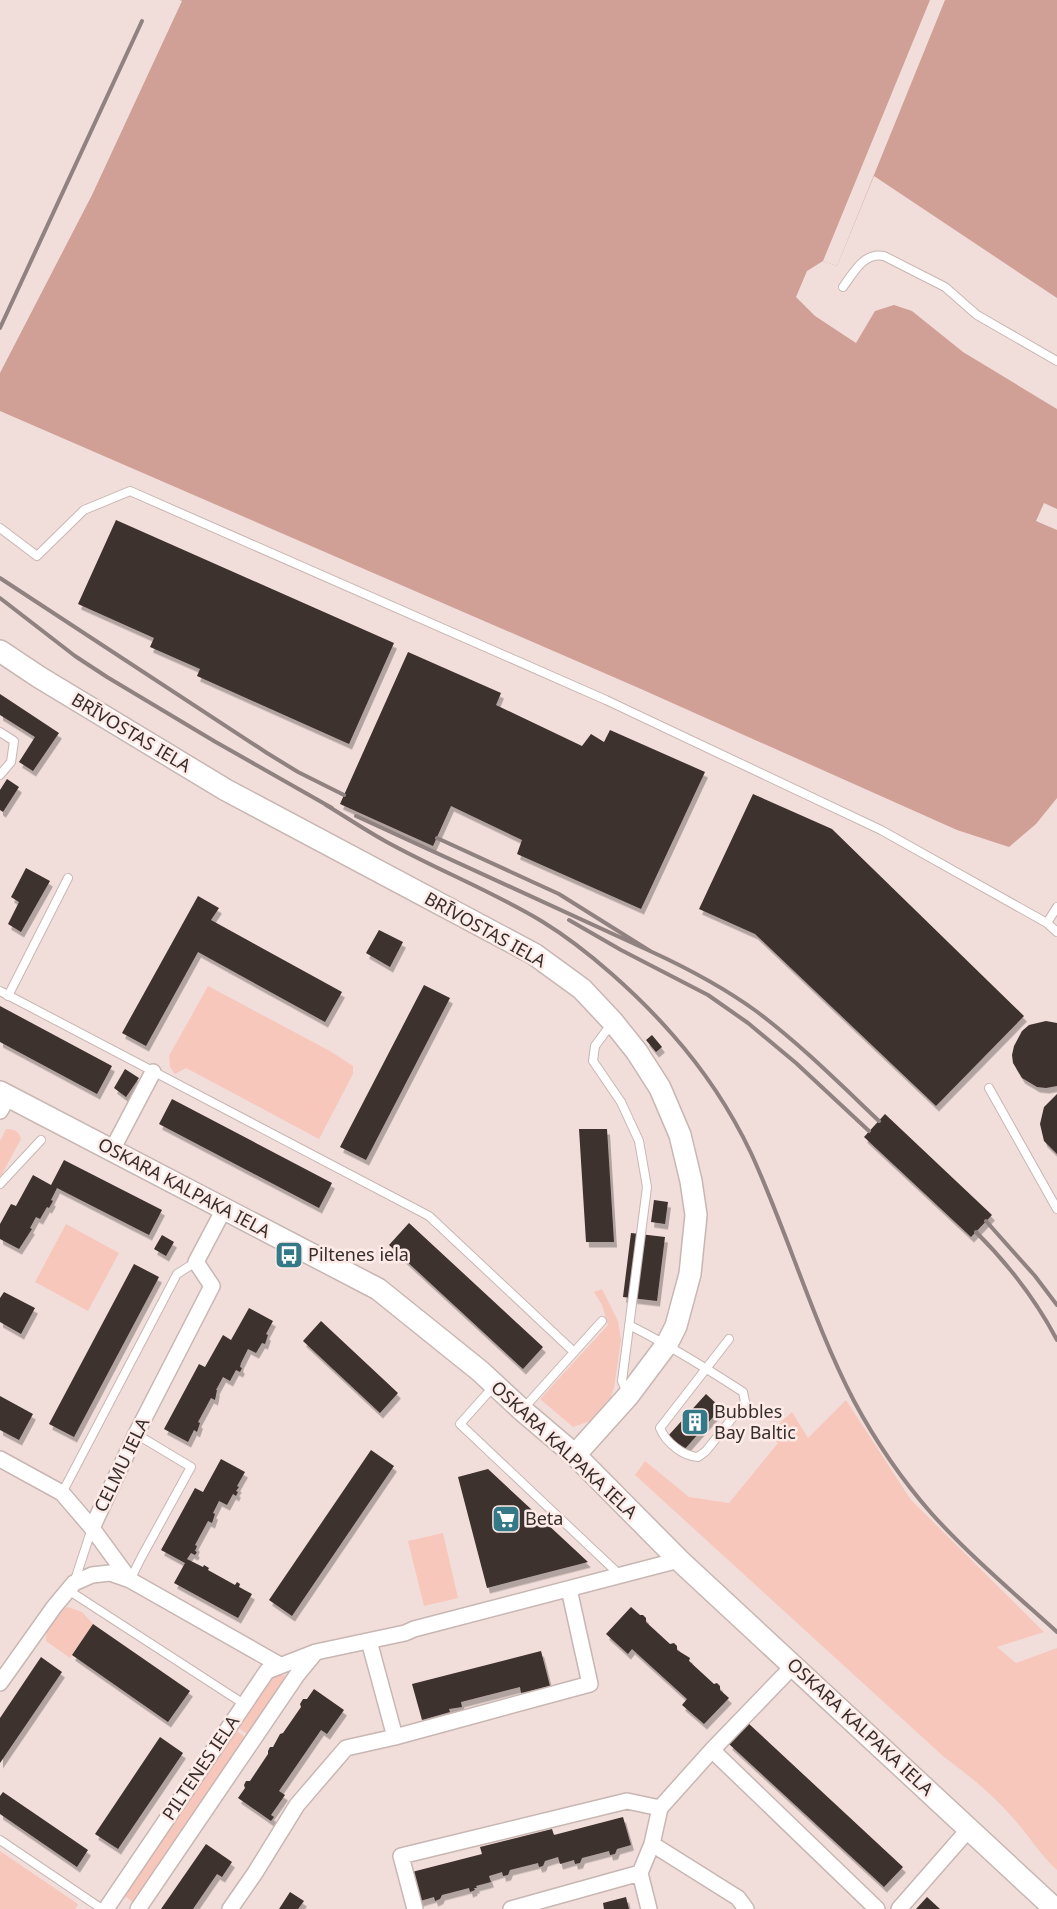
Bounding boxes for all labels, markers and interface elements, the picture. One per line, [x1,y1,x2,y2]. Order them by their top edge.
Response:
street label: BRĪVOSTAS IELA [67,687,196,778]
street label: BRĪVOSTAS IELA [420,886,551,973]
street label: OSKARA KALPAKA IELA [94,1131,275,1243]
bus stop icon: Piltenes iela [274,1240,304,1270]
place label: Piltenes iela [308,1242,409,1266]
street label: OSKARA KALPAKA IELA [486,1375,643,1524]
place label: Bubbles Bay Baltic [714,1399,796,1444]
building icon: Bubbles Bay Baltic [680,1407,710,1437]
street label: CELMU IELA [88,1413,154,1516]
supermarket icon: Beta [491,1504,521,1534]
place label: Beta [525,1506,563,1530]
street label: OSKARA KALPAKA IELA [782,1652,939,1801]
street label: PILTENES IELA [156,1710,244,1824]

